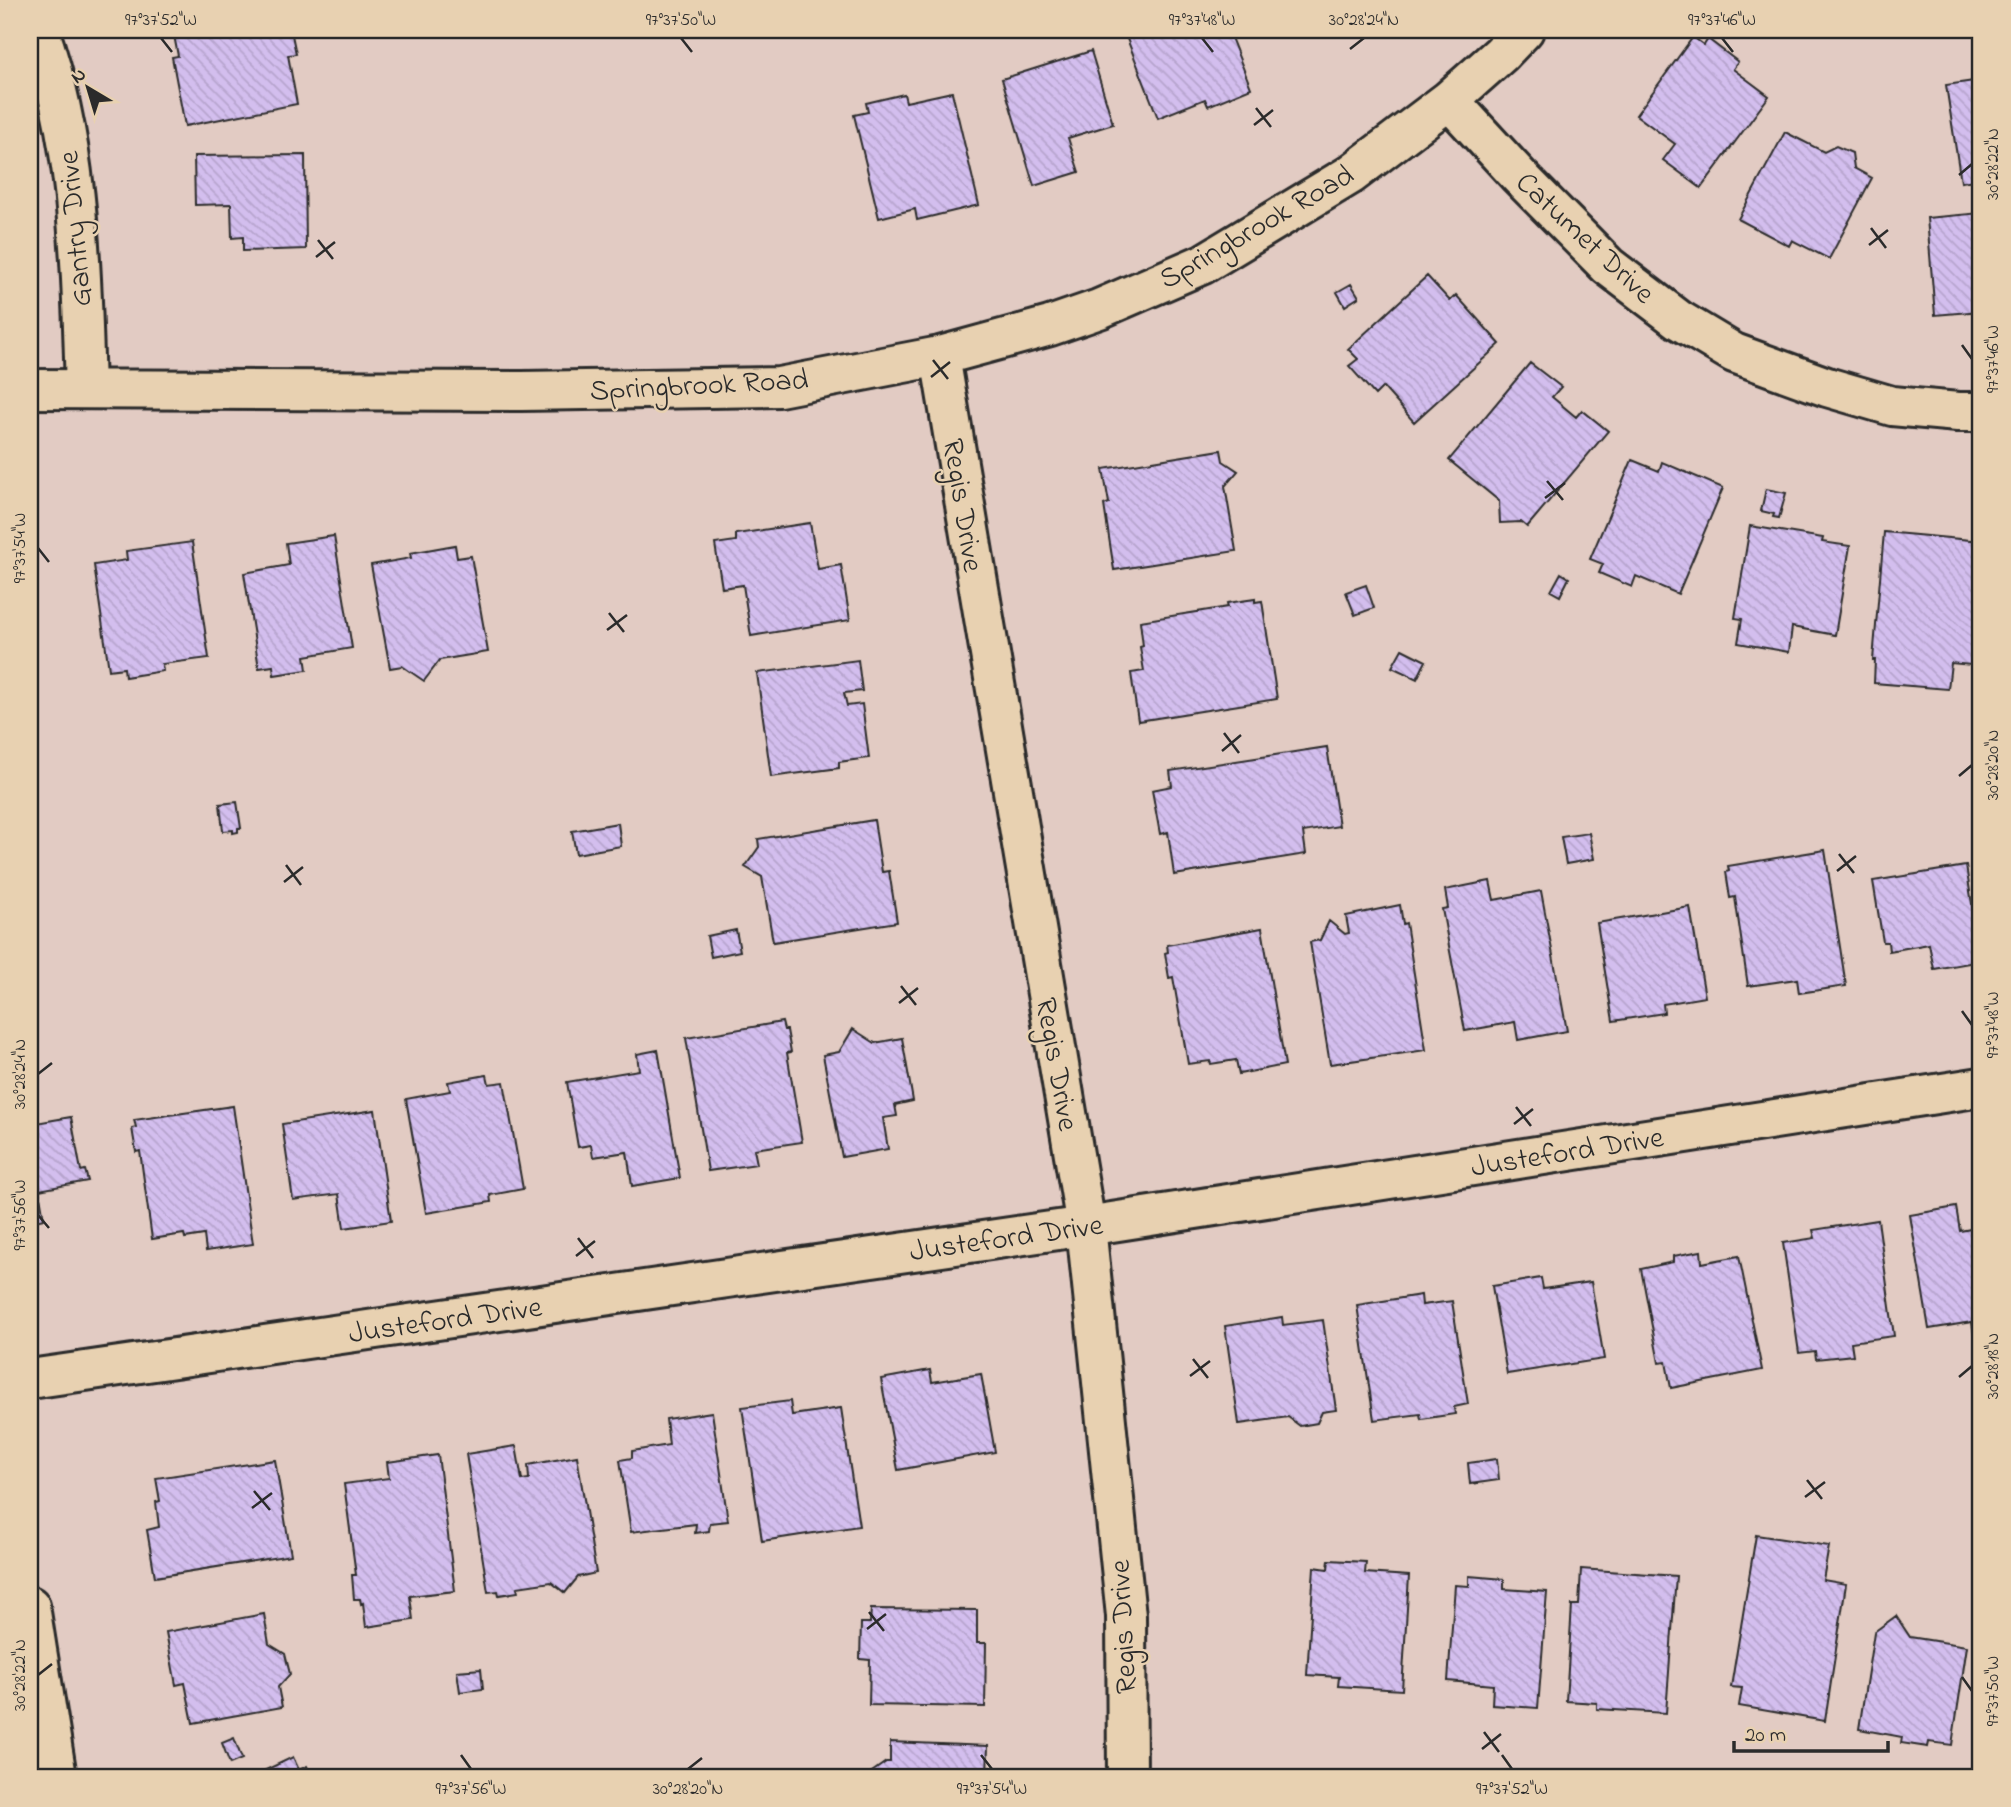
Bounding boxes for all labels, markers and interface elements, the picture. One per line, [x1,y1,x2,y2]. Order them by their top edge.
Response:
text: 97°37'52"W [125,8,197,34]
text: 97°37'50"W [646,8,716,34]
text: 97°37'48"W [1169,8,1235,34]
text: 30°28'24"N [1329,8,1399,34]
text: 97°37'46"W [1688,8,1756,34]
north arrow [52,52,122,122]
text: N [66,62,93,91]
text: 30°28'22"N [1981,128,2007,200]
street label: Gantry Drive [48,149,106,308]
street label: Springbrook Road [1152,155,1363,302]
street label: Catumet Drive [1504,163,1664,316]
text: 97°37'46"W [1981,325,2007,393]
street label: Springbrook Road [589,359,810,415]
street label: Regis Drive [929,436,993,576]
text: 97°37'54"W [8,513,34,583]
text: 30°28'20"N [1981,730,2007,800]
text: 97°37'48"W [1981,992,2007,1058]
street label: Regis Drive [1022,995,1088,1135]
text: 30°28'24"N [8,1039,34,1109]
street label: Justeford Drive [1468,1117,1668,1191]
text: 97°37'56"W [8,1180,34,1250]
street label: Justeford Drive [907,1205,1106,1275]
street label: Justeford Drive [346,1287,545,1357]
text: 30°28'18"N [1981,1333,2007,1399]
street label: Regis Drive [1099,1558,1150,1695]
text: 30°28'22"N [8,1639,34,1711]
text: 97°37'50"W [1981,1656,2007,1726]
scale bar [1734,1709,1888,1753]
text: 20 m [1745,1721,1786,1751]
text: 97°37'56"W [436,1777,506,1803]
text: 30°28'20"N [653,1777,723,1803]
text: 97°37'54"W [957,1777,1027,1803]
text: 97°37'52"W [1476,1777,1548,1803]

